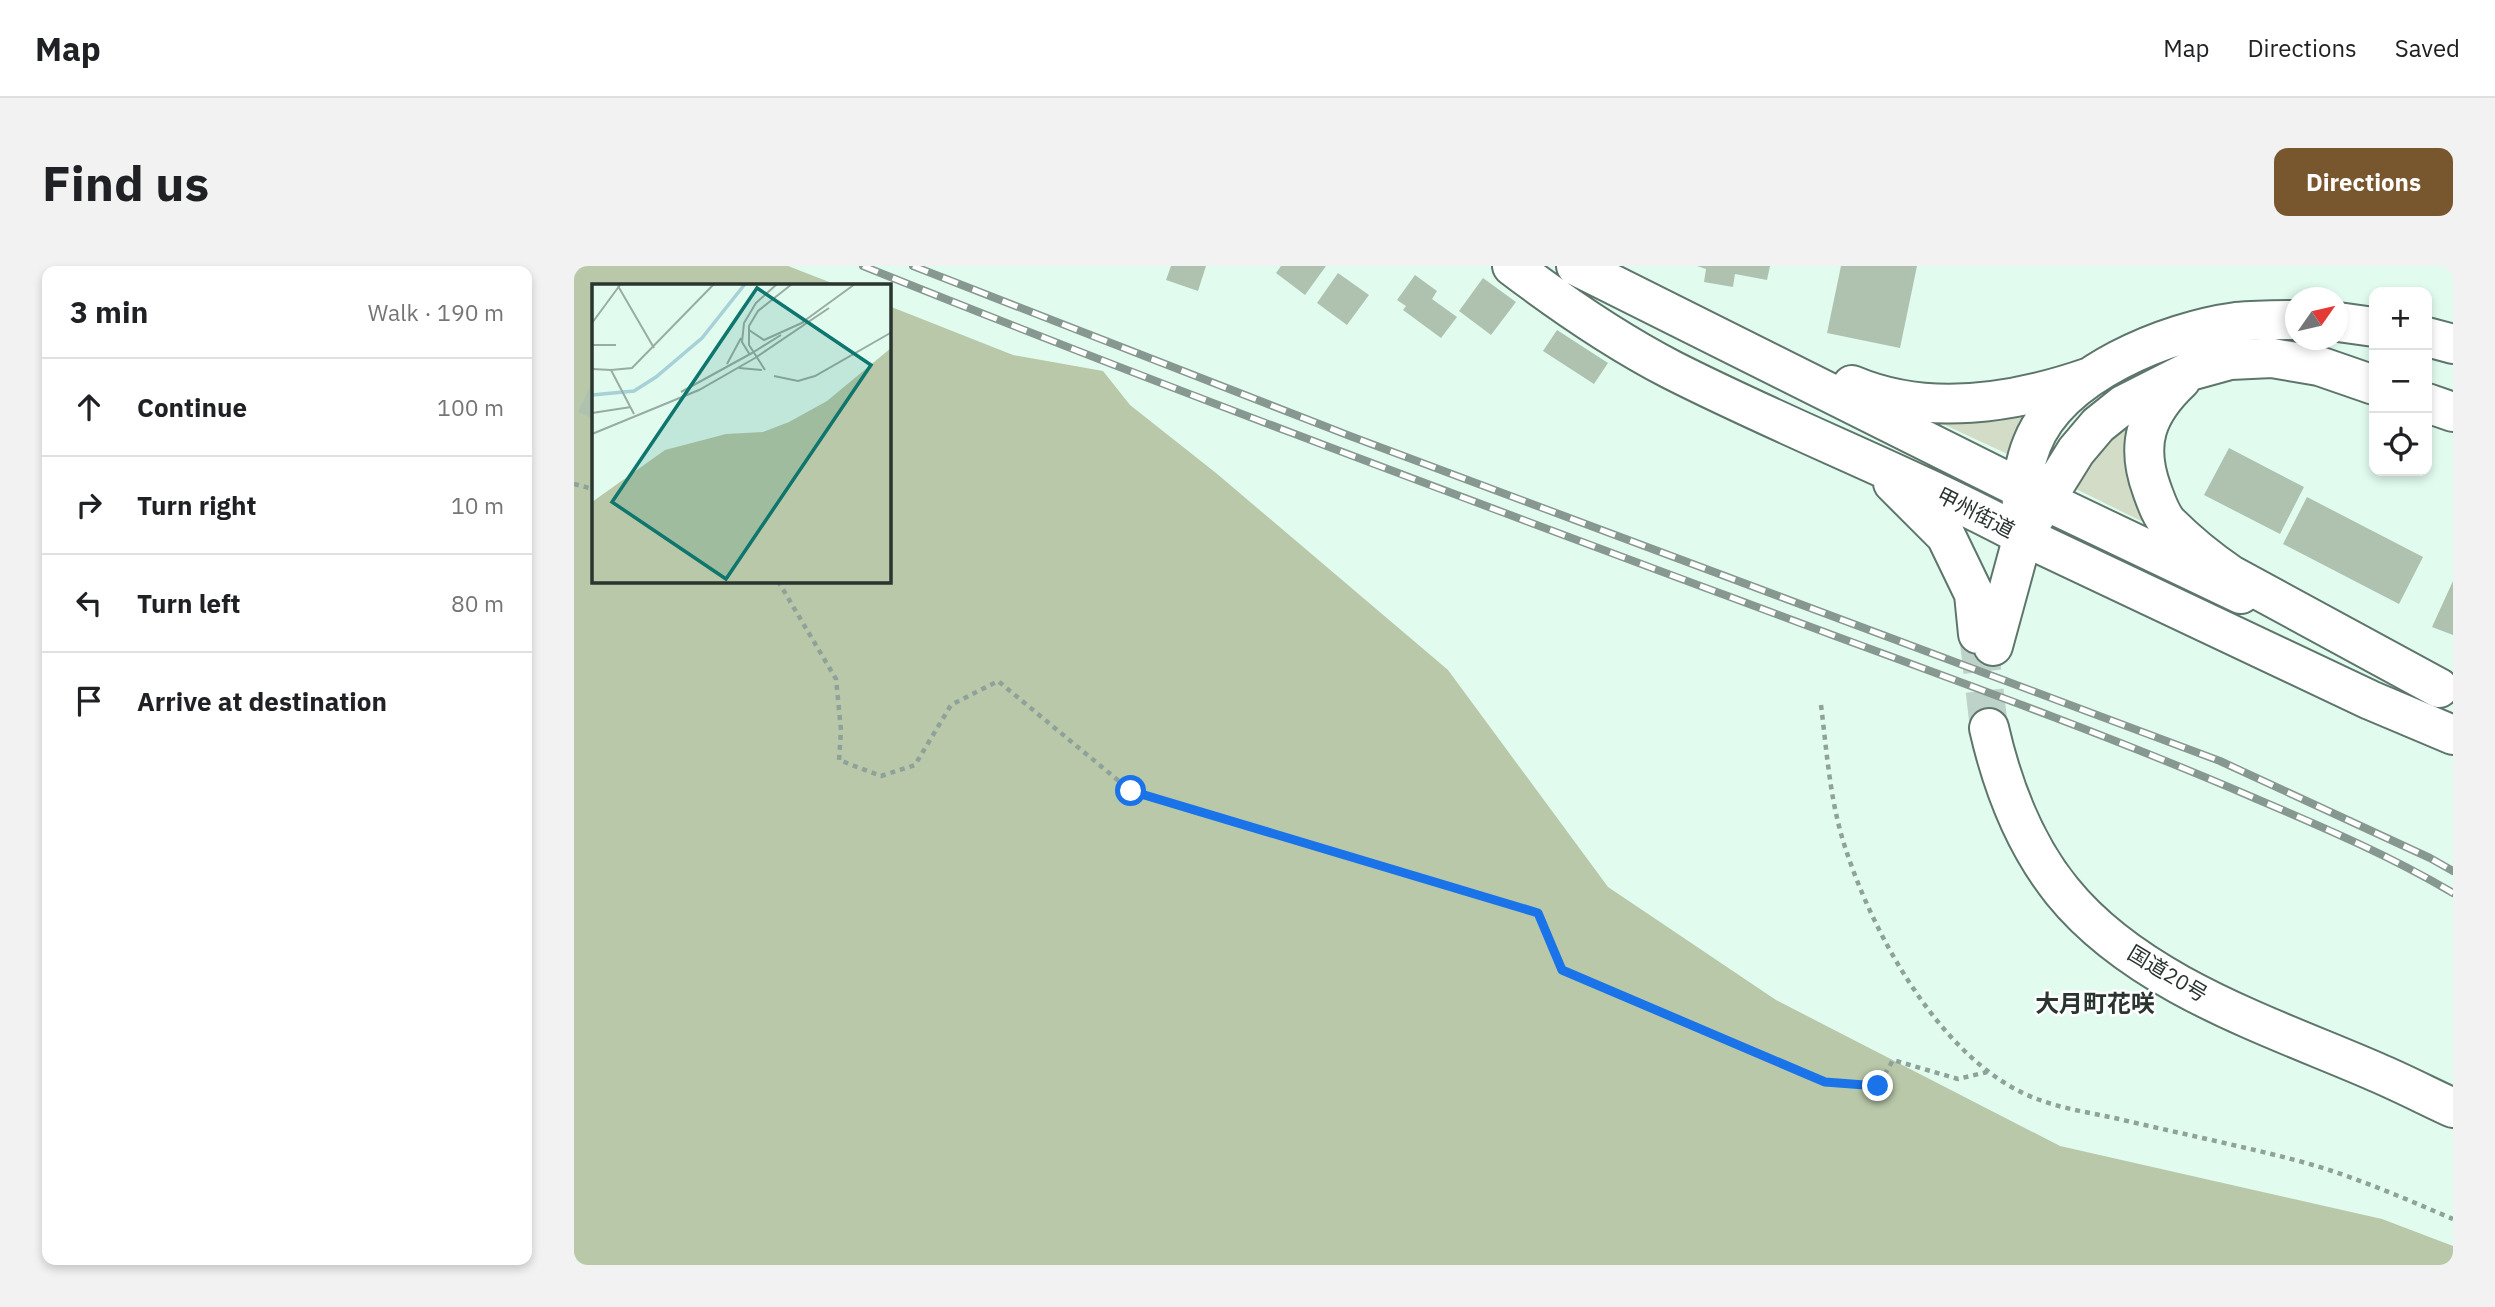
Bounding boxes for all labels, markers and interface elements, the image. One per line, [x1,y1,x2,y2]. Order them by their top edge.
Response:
text: Map [35,27,101,70]
text: Map [2163,32,2209,64]
text: Directions [2247,32,2357,64]
text: Saved [2395,32,2460,64]
button: Directions [2274,148,2453,216]
text: Find us [42,151,209,214]
inset map [592,284,891,583]
north arrow [2285,287,2348,350]
map controls [2369,287,2432,476]
button: + [2369,287,2432,350]
text: 3 min [70,292,148,331]
text: Walk · 190 m [368,297,504,327]
button: − [2369,350,2432,413]
icon: ahead [70,388,108,426]
text: Continue [137,390,247,424]
text: 100 m [437,392,504,422]
button: locate [2369,413,2432,476]
street label: 甲州街道 [1932,480,2020,544]
icon: right [70,486,108,524]
text: Turn right [137,488,256,522]
text: 10 m [451,490,504,520]
icon: left [70,584,108,622]
text: Turn left [137,586,240,620]
text: 80 m [451,588,504,618]
icon: arrive [70,682,108,720]
text: Arrive at destination [137,684,387,718]
route start [1115,775,1146,806]
street label: 国道20号 [2123,938,2213,1008]
district label: 大月町花咲 [2035,987,2155,1019]
route end [1862,1070,1893,1101]

